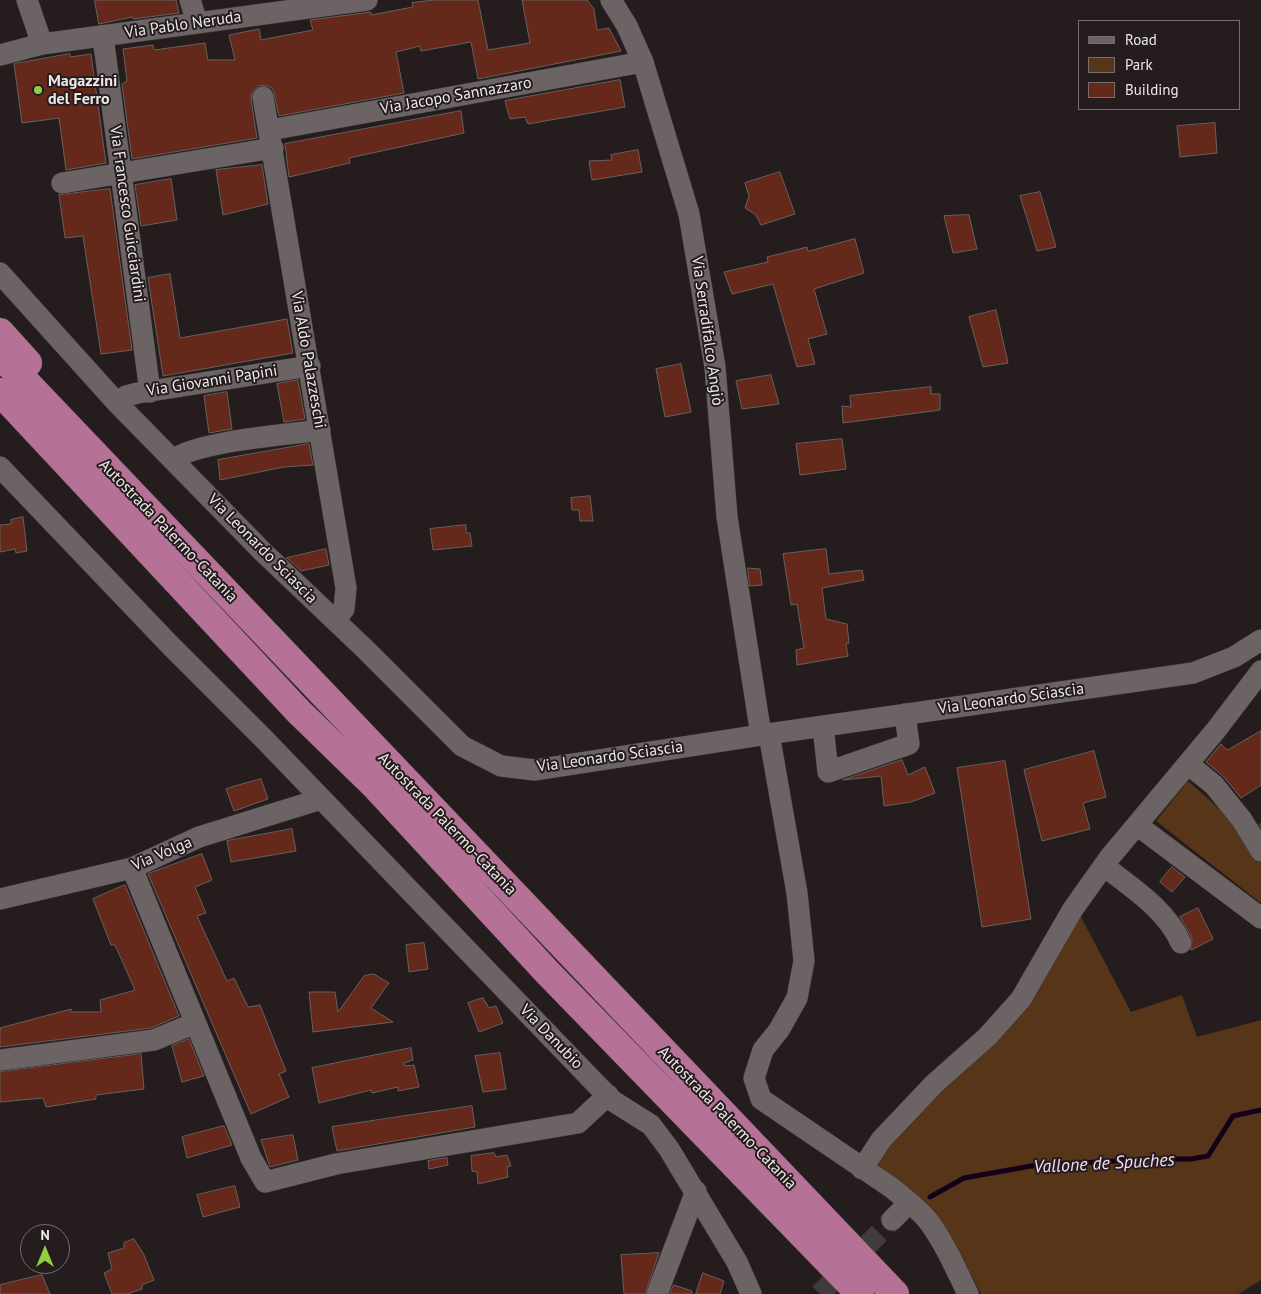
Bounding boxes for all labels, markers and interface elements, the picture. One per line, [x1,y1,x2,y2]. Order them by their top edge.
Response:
street label: Via Pablo Neruda [123,7,243,43]
legend [1078,20,1241,110]
text: Road [1125,30,1157,49]
text: Park [1125,55,1153,74]
place label: Magazzini del Ferro [48,71,117,109]
street label: Via Jacopo Sannazzaro [379,73,533,119]
text: Building [1125,80,1179,99]
marker: Magazzini del Ferro [32,84,44,96]
street label: Via Francesco Guicciardini [105,125,149,303]
street label: Via Serradifalco Angiò [687,255,727,407]
street label: Via Aldo Palazzeschi [286,290,330,430]
street label: Via Giovanni Papini [145,361,279,401]
street label: Autostrada Palermo-Catania [95,456,241,606]
street label: Via Leonardo Sciascia [203,490,321,608]
street label: Via Leonardo Sciascia [937,679,1085,719]
street label: Via Leonardo Sciascia [536,737,684,777]
street label: Autostrada Palermo-Catania [374,749,520,899]
street label: Via Volga [129,833,195,875]
street label: Via Danubio [515,1001,587,1073]
street label: Autostrada Palermo-Catania [654,1043,800,1193]
water label: Vallone de Spuches [1033,1150,1175,1178]
north arrow [20,1224,70,1274]
text: N [40,1226,50,1244]

